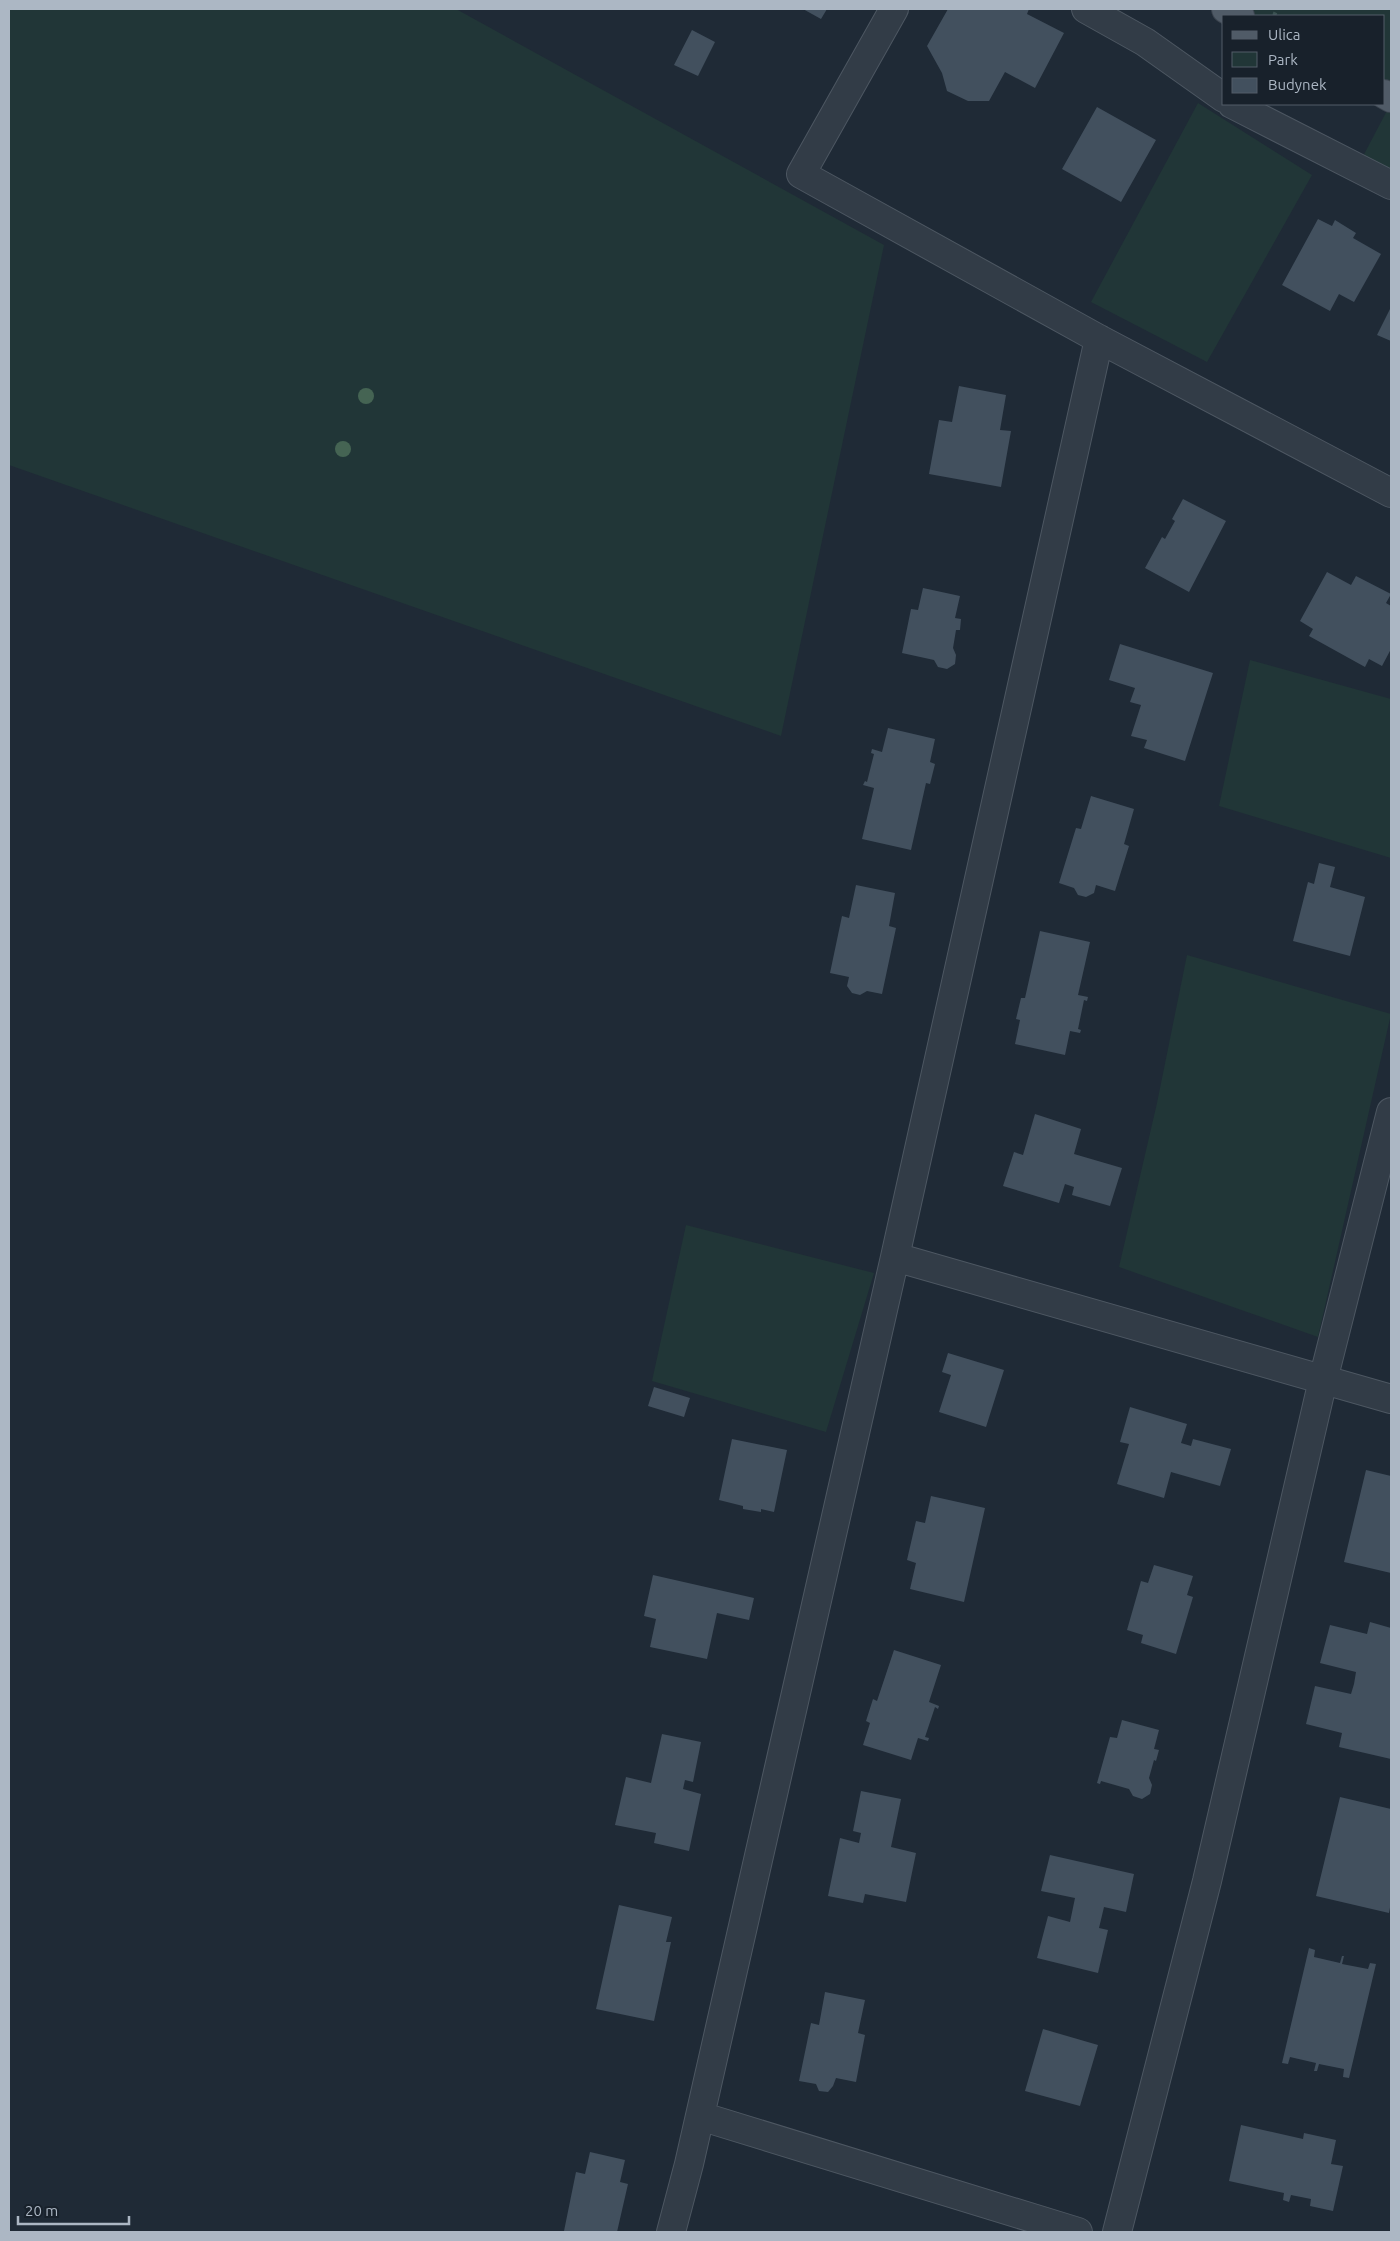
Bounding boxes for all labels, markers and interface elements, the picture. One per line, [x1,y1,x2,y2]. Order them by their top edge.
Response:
legend [1222,15,1385,105]
text: Ulica [1268,26,1300,43]
text: Park [1268,51,1298,68]
text: Budynek [1268,76,1327,93]
scale bar [18,2194,129,2226]
text: 20 m [25,2202,58,2219]

